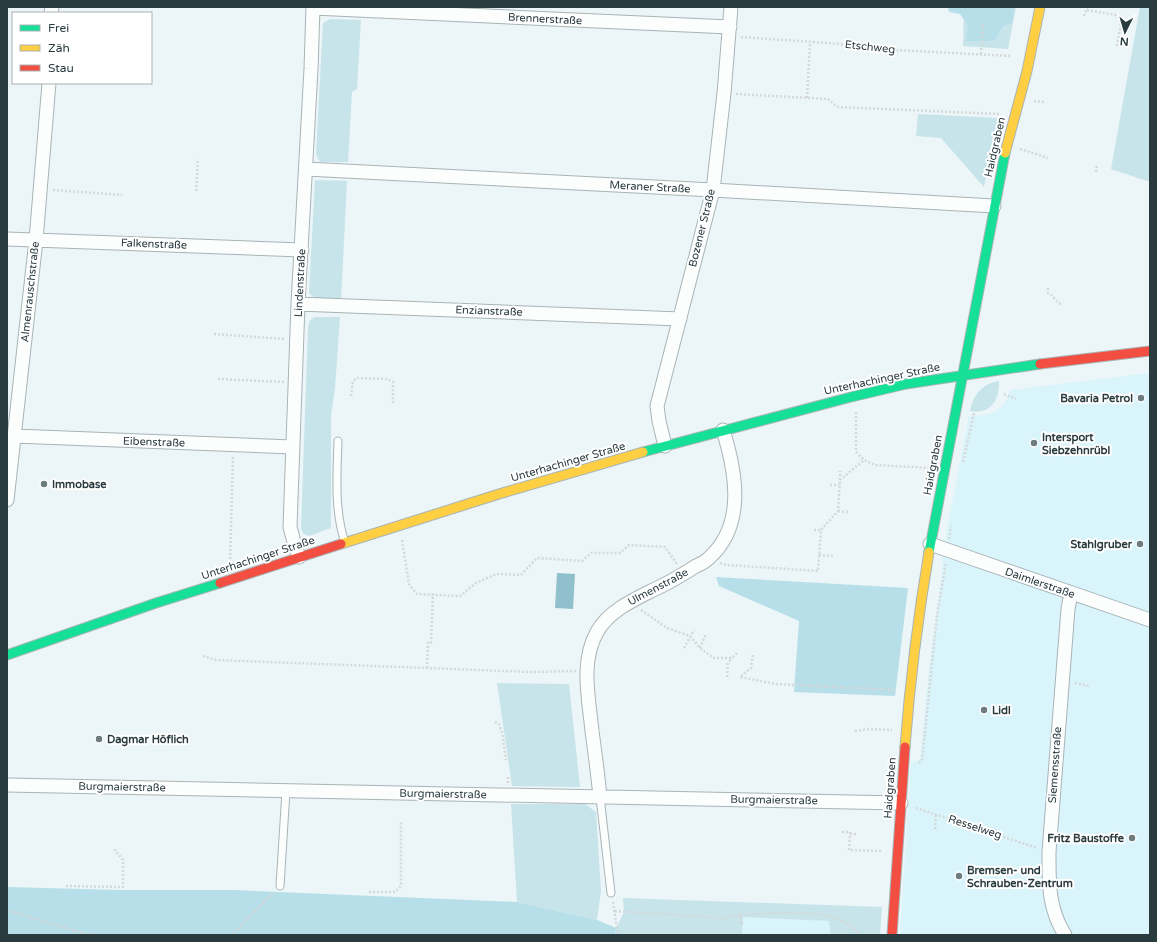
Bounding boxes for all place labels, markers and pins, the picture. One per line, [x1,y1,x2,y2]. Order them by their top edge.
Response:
place label: Bavaria Petrol [1060,392,1133,405]
marker: Bavaria Petrol [1136,393,1146,403]
place label: Intersport Siebzehnrübl [1042,431,1111,457]
marker: Intersport Siebzehnrübl [1029,438,1039,448]
place label: Immobase [52,478,107,491]
marker: Immobase [39,479,49,489]
place label: Stahlgruber [1070,538,1133,552]
marker: Stahlgruber [1135,539,1145,549]
place label: Lidl [992,704,1011,717]
marker: Lidl [979,705,989,715]
place label: Dagmar Höflich [107,733,189,747]
marker: Dagmar Höflich [94,734,104,744]
place label: Fritz Baustoffe [1047,832,1125,845]
marker: Fritz Baustoffe [1127,833,1137,843]
place label: Bremsen- und Schrauben-Zentrum [967,864,1073,890]
marker: Bremsen- und Schrauben-Zentrum [954,871,964,881]

